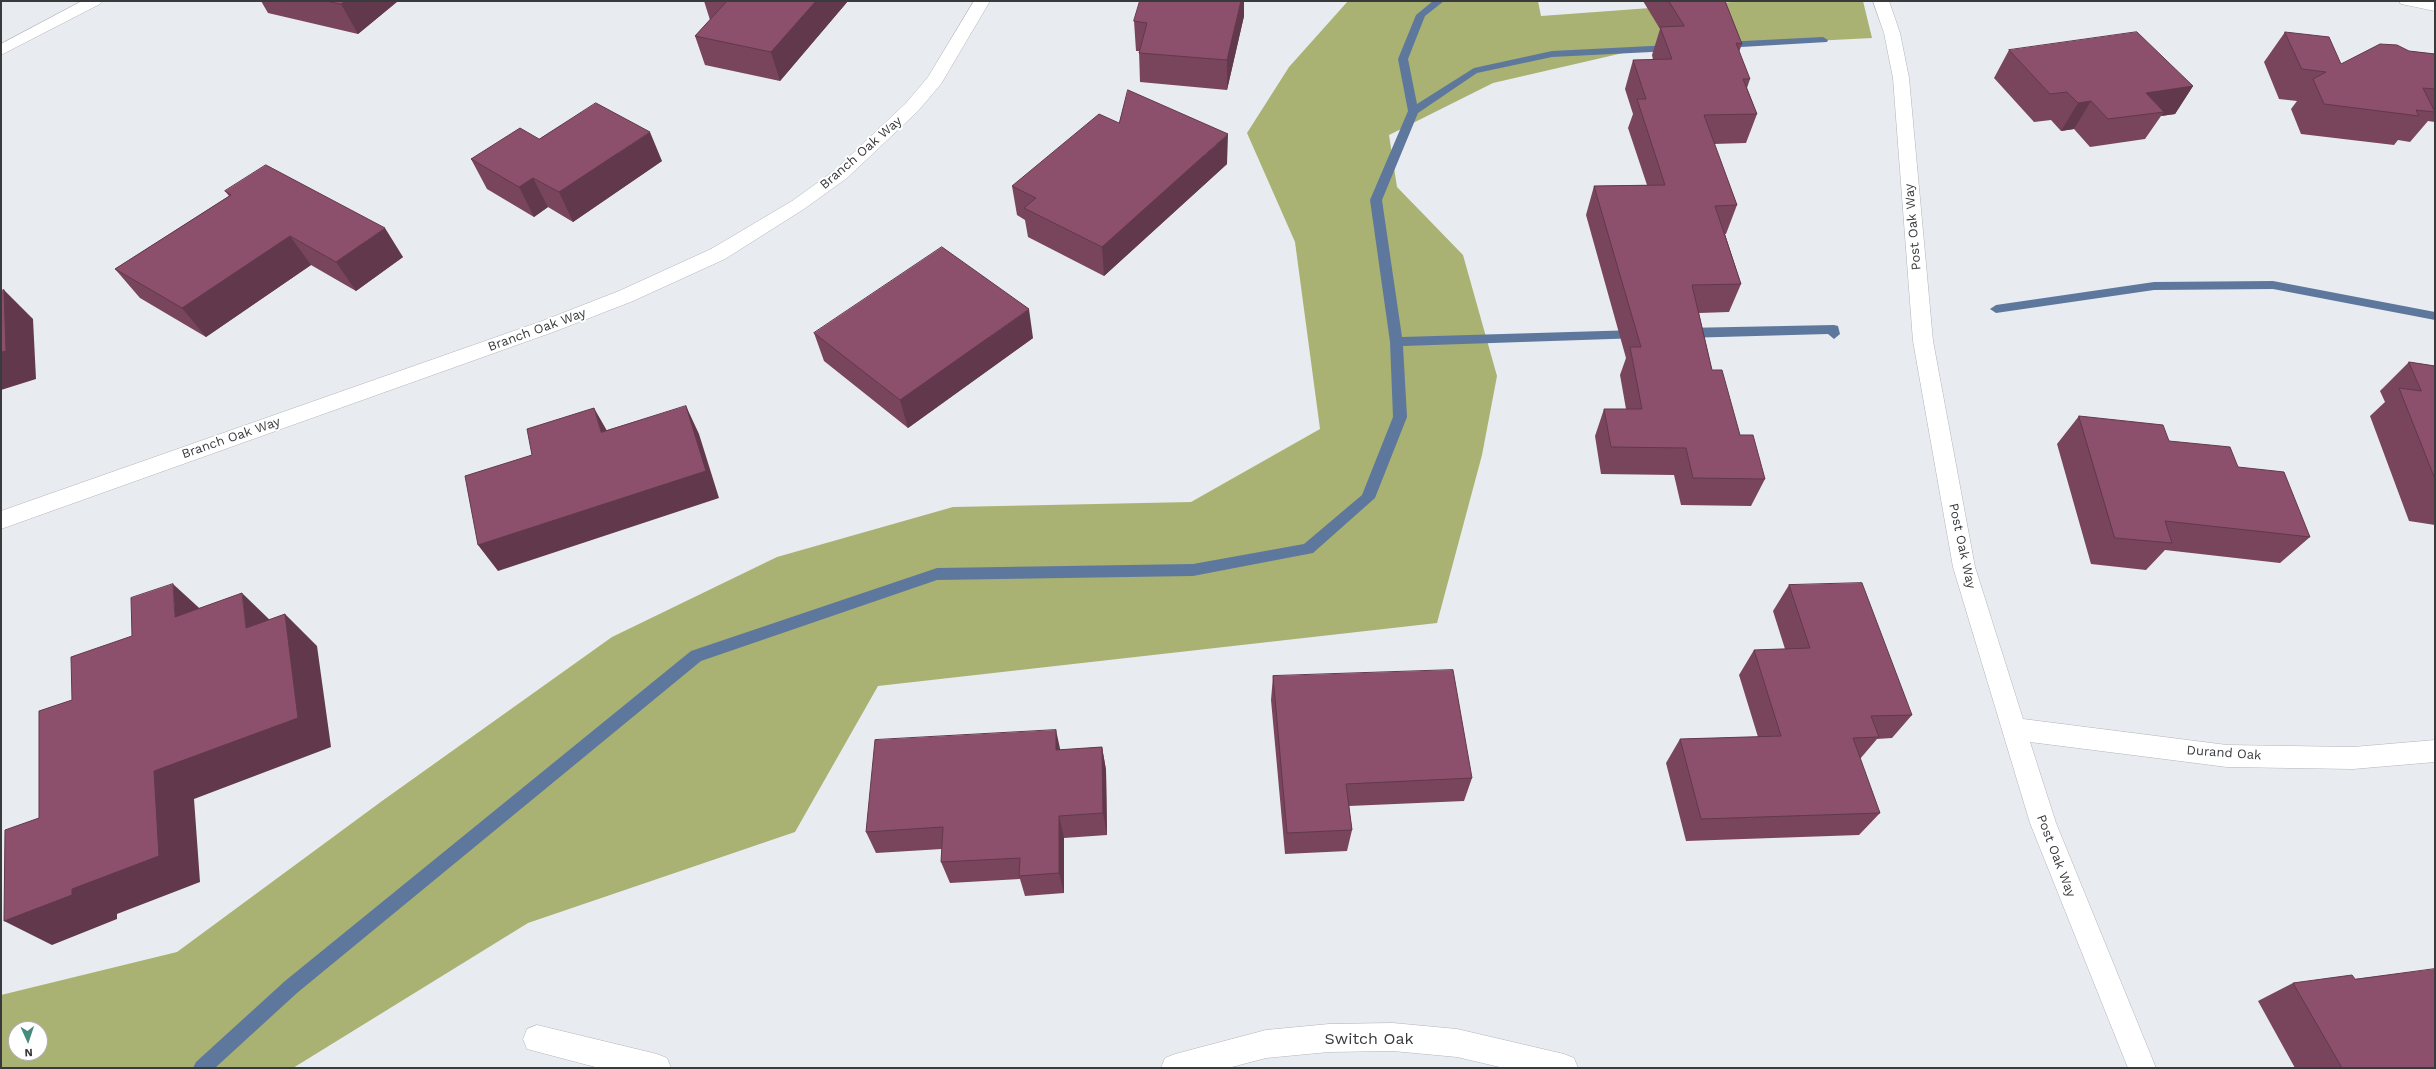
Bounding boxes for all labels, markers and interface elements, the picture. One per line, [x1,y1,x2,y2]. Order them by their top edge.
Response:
street label: Branch Oak Way [817,113,905,193]
street label: Post Oak Way [1901,183,1925,271]
street label: Branch Oak Way [486,305,588,355]
street label: Branch Oak Way [180,414,282,462]
street label: Post Oak Way [1945,502,1979,590]
street label: Durand Oak [2186,743,2262,763]
street label: Post Oak Way [2033,813,2079,899]
north arrow [8,1021,48,1061]
street label: Switch Oak [1324,1029,1414,1049]
text: N [24,1046,33,1059]

